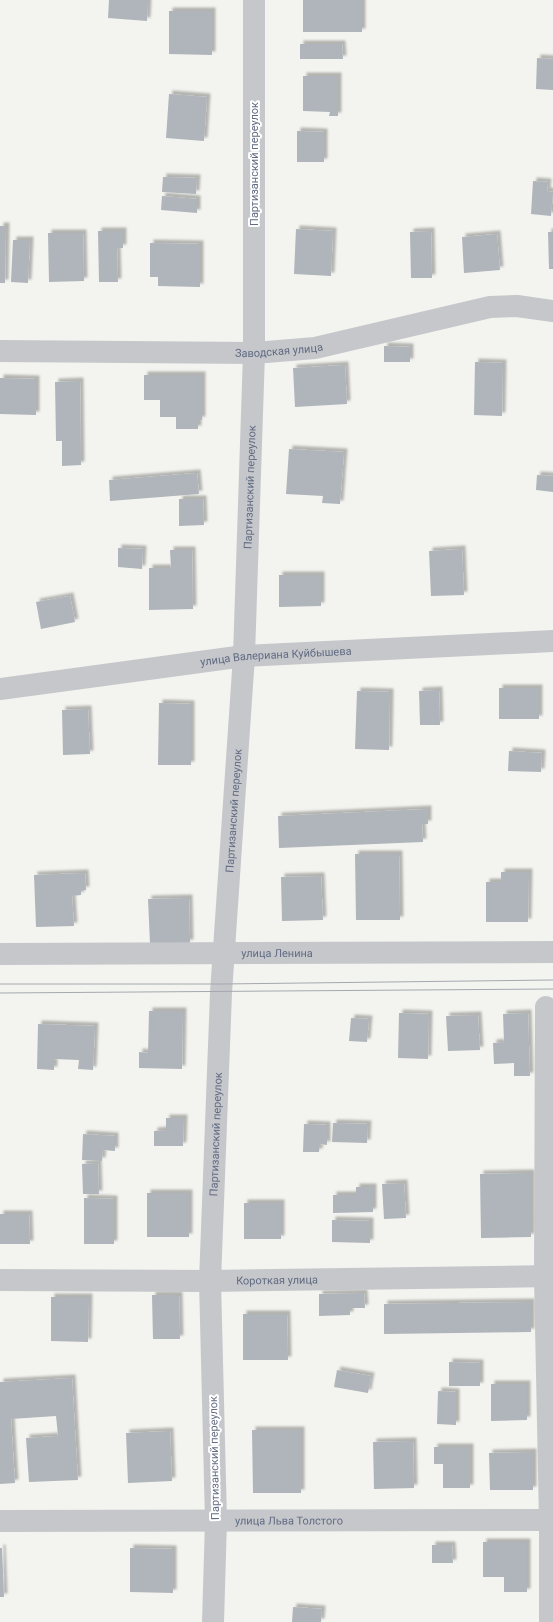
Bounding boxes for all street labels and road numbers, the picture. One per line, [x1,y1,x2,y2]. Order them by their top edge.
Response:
street label: Партизанский переулок [248,102,261,226]
street label: Заводская улица [235,340,324,360]
street label: Партизанский переулок [242,425,259,549]
street label: улица Валериана Куйбышева [200,645,352,669]
street label: Партизанский переулок [223,748,245,873]
street label: улица Ленина [241,947,313,960]
street label: Партизанский переулок [207,1072,225,1196]
street label: Короткая улица [236,1273,318,1288]
street label: Партизанский переулок [207,1396,222,1520]
street label: улица Льва Толстого [235,1514,343,1528]

